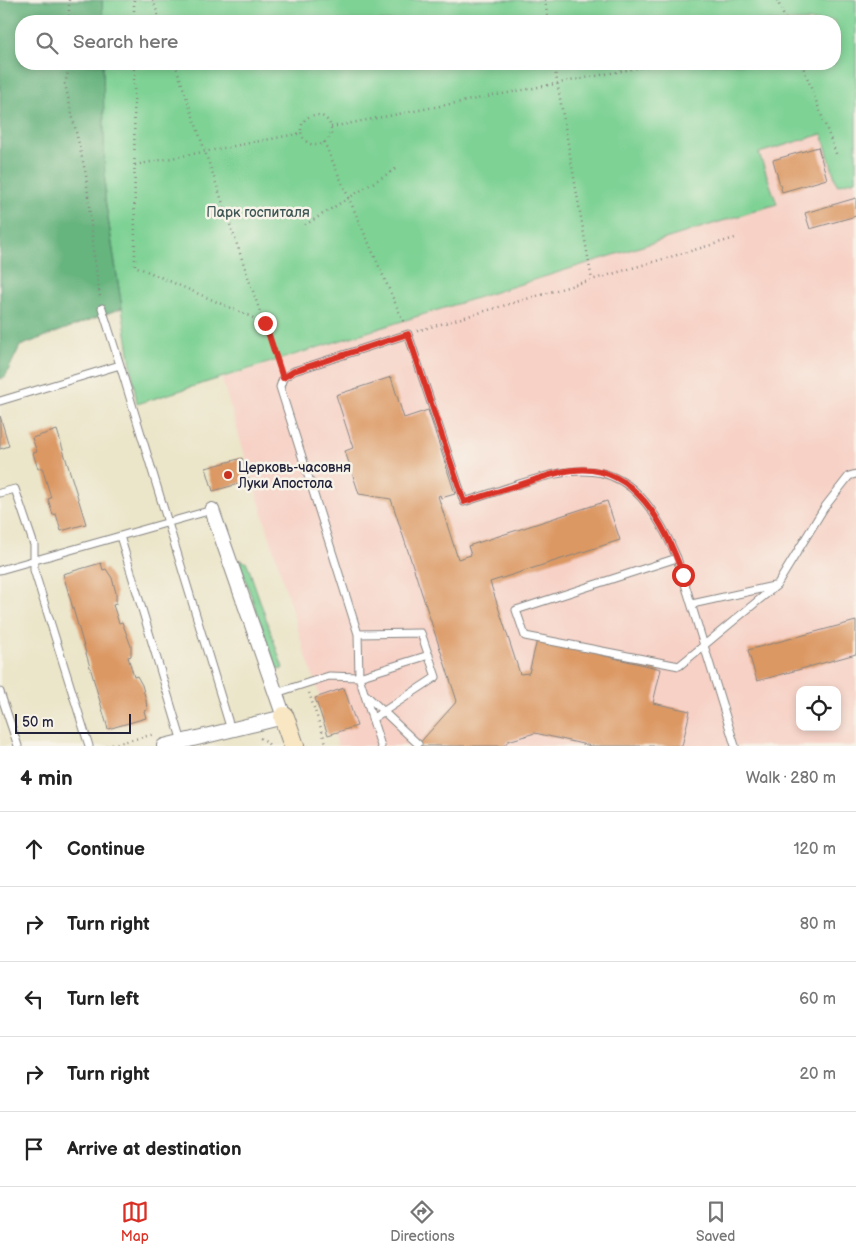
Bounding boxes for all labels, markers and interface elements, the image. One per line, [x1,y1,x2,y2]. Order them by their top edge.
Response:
search box [15,15,841,70]
icon: search [33,29,61,57]
text: Search here [73,31,178,54]
park label: Парк госпиталя [206,204,310,221]
route end [254,312,277,335]
place label: Церковь-часовня Луки Апостола [237,459,351,492]
marker: Церковь-часовня Луки Апостола [222,469,234,481]
route start [672,564,695,587]
map controls [796,686,841,731]
button: locate [796,686,841,731]
scale bar [15,711,131,734]
text: 50 m [22,714,54,731]
text: 4 min [20,766,73,791]
text: Walk · 280 m [746,769,836,788]
icon: ahead [20,835,48,863]
text: Continue [67,838,145,861]
text: 120 m [793,840,836,859]
icon: right [20,910,48,938]
text: Turn right [67,913,150,936]
text: 80 m [800,915,836,934]
icon: left [20,985,48,1013]
text: Turn left [67,988,139,1011]
text: 60 m [799,990,836,1009]
icon: right [20,1060,48,1088]
text: Turn right [67,1063,150,1086]
text: 20 m [800,1065,836,1084]
icon: arrive [20,1135,48,1163]
text: Arrive at destination [67,1138,242,1161]
tab: Map [121,1198,149,1245]
tab: Directions [390,1198,455,1245]
tab: Saved [696,1198,735,1245]

